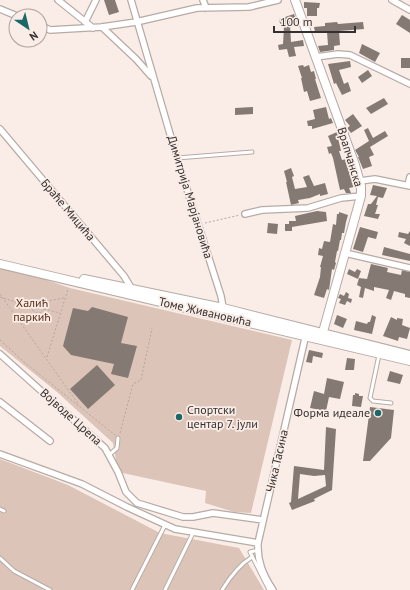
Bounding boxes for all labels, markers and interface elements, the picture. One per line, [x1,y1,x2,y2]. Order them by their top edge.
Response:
north arrow [8,8,48,48]
scale bar [274,8,355,34]
text: 100 m [280,14,313,29]
text: N [27,28,41,44]
street label: Врапчанска [334,125,367,188]
street label: Димитрија Марјановића [165,133,216,260]
street label: Браће Мицића [38,176,99,244]
street label: Томе Живановића [157,294,253,329]
park label: Халић паркић [13,295,51,324]
street label: Војводе Црепа [37,385,105,448]
place label: Спортски центар 7. јули [187,402,258,431]
place label: Форма идеале [294,405,370,420]
marker: Форма идеале [373,408,383,418]
marker: Спортски центар 7. јули [174,412,184,422]
street label: Чика Тасина [262,428,291,494]

